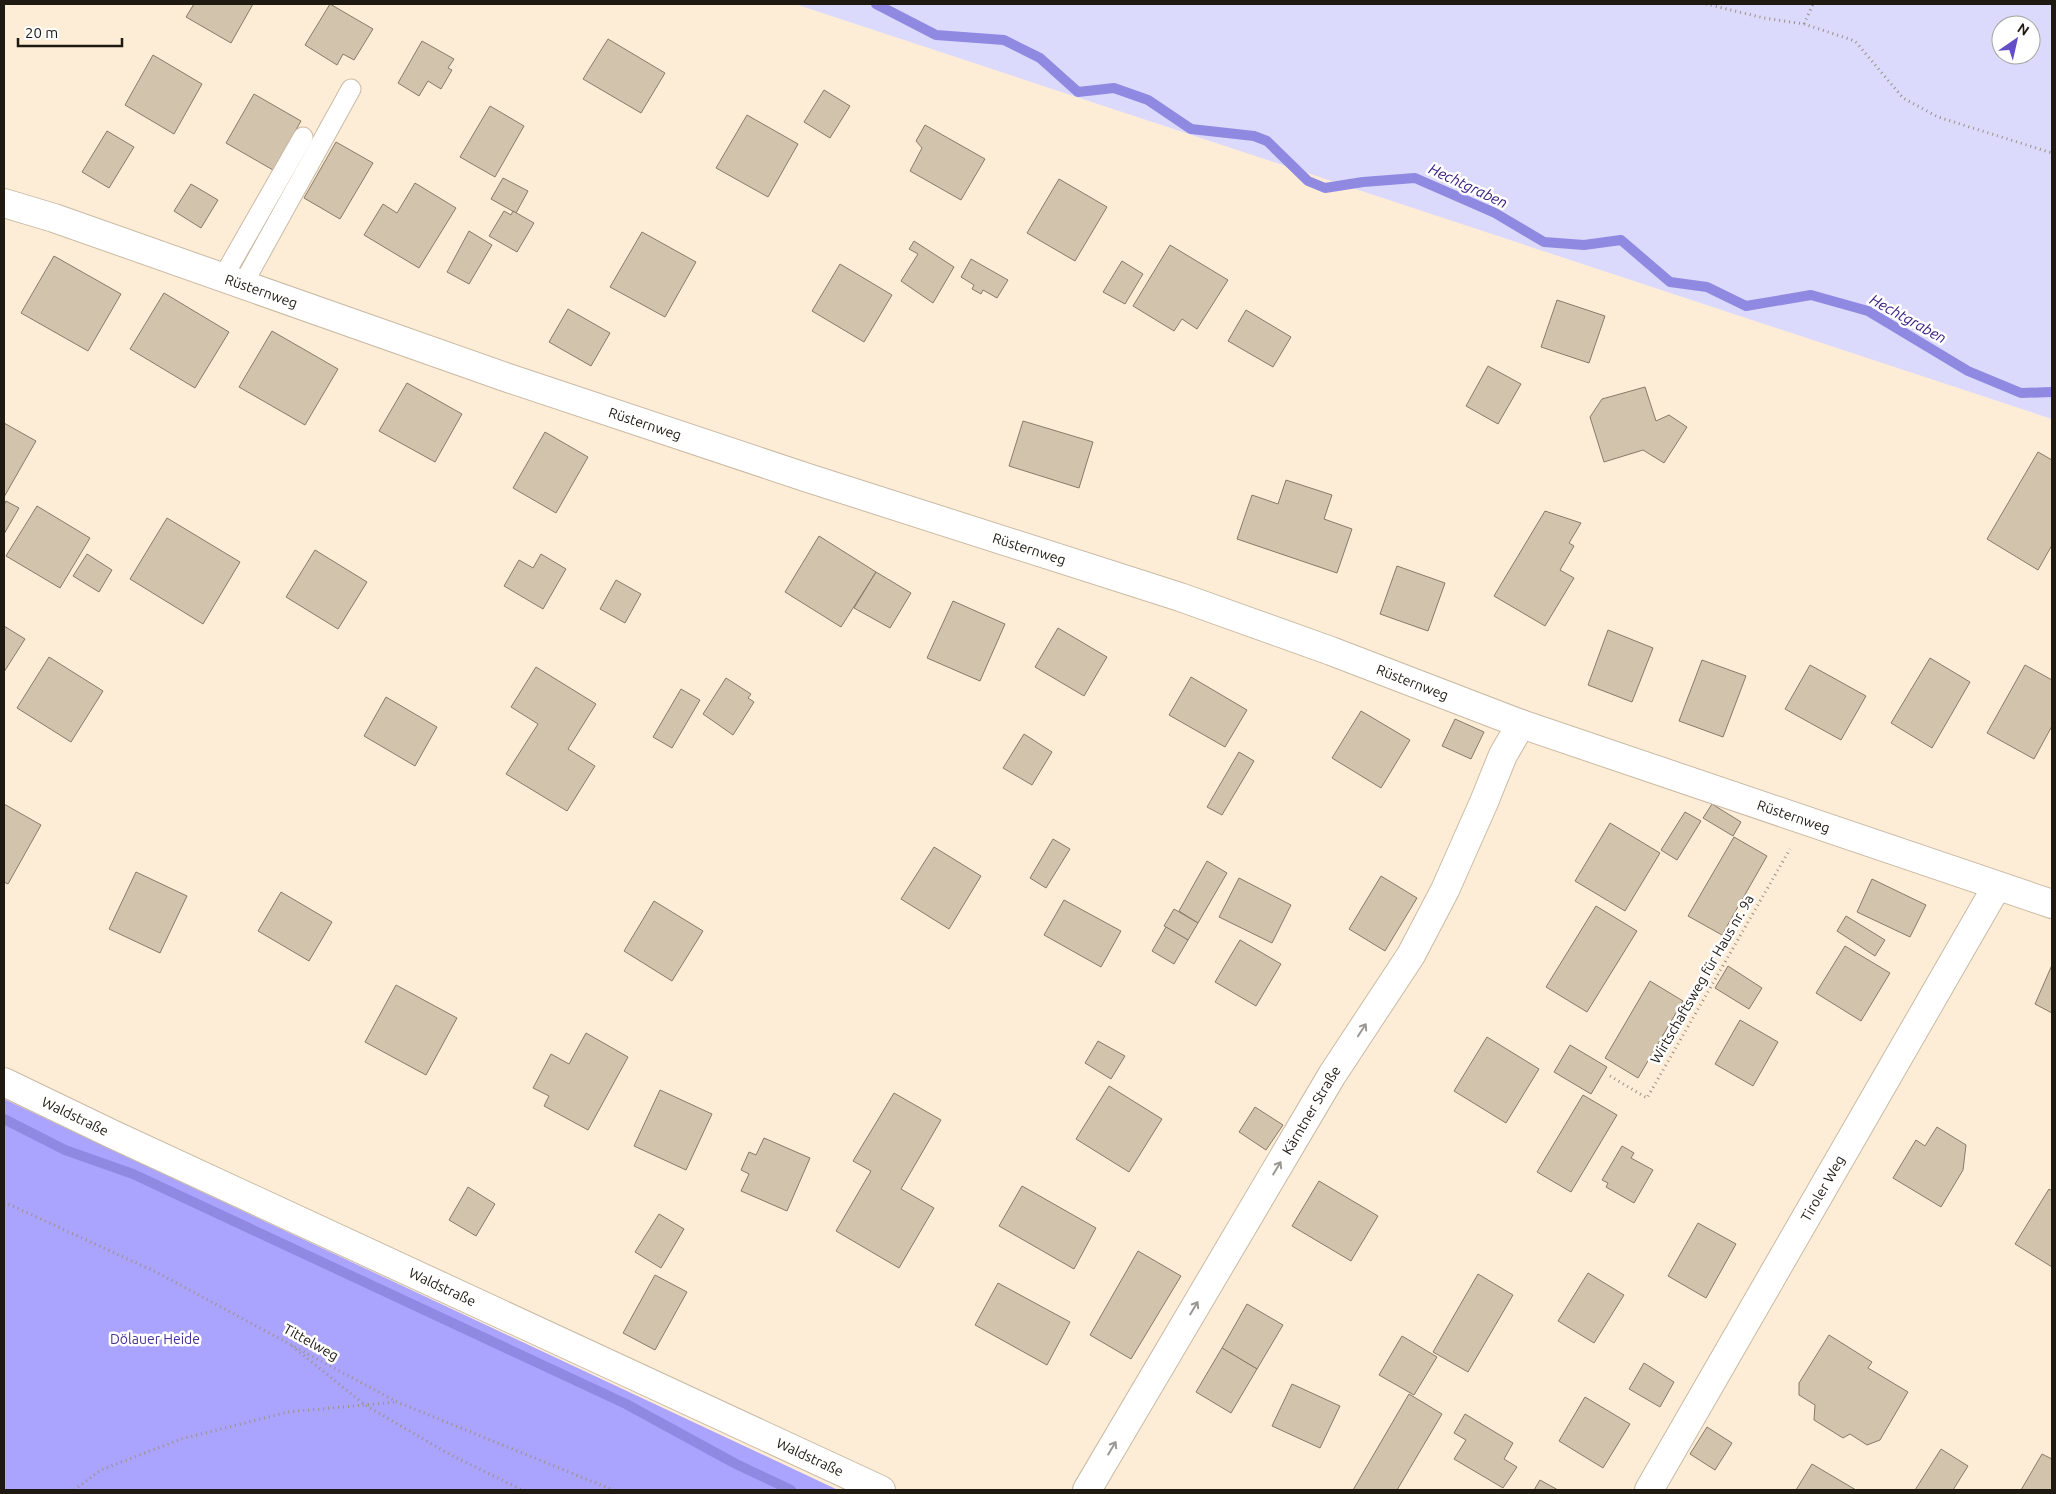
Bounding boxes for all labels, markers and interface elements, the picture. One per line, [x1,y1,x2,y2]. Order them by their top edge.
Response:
scale bar [18,15,121,47]
north arrow [1991,15,2041,65]
text: N [2014,20,2032,39]
text: 20 m [25,24,58,41]
water label: Hechtgraben [1426,160,1510,211]
street label: Rüsternweg [223,271,300,311]
water label: Hechtgraben [1867,291,1949,347]
street label: Rüsternweg [606,404,684,443]
street label: Rüsternweg [991,530,1068,568]
street label: Rüsternweg [1374,661,1451,703]
street label: Rüsternweg [1755,797,1832,836]
street label: Wirtschaftsweg für Haus nr. 9a [1647,892,1757,1066]
one-way arrow [1356,1023,1367,1037]
street label: Kärntner Straße [1279,1063,1344,1158]
street label: Waldstraße [39,1093,111,1139]
street label: Tiroler Weg [1797,1153,1848,1224]
one-way arrow [1272,1162,1282,1176]
street label: Waldstraße [406,1265,478,1309]
one-way arrow [1190,1302,1200,1316]
street label: Tittelweg [281,1320,341,1364]
park label: Dölauer Heide [110,1331,200,1347]
street label: Waldstraße [774,1435,846,1480]
one-way arrow [1107,1442,1117,1456]

